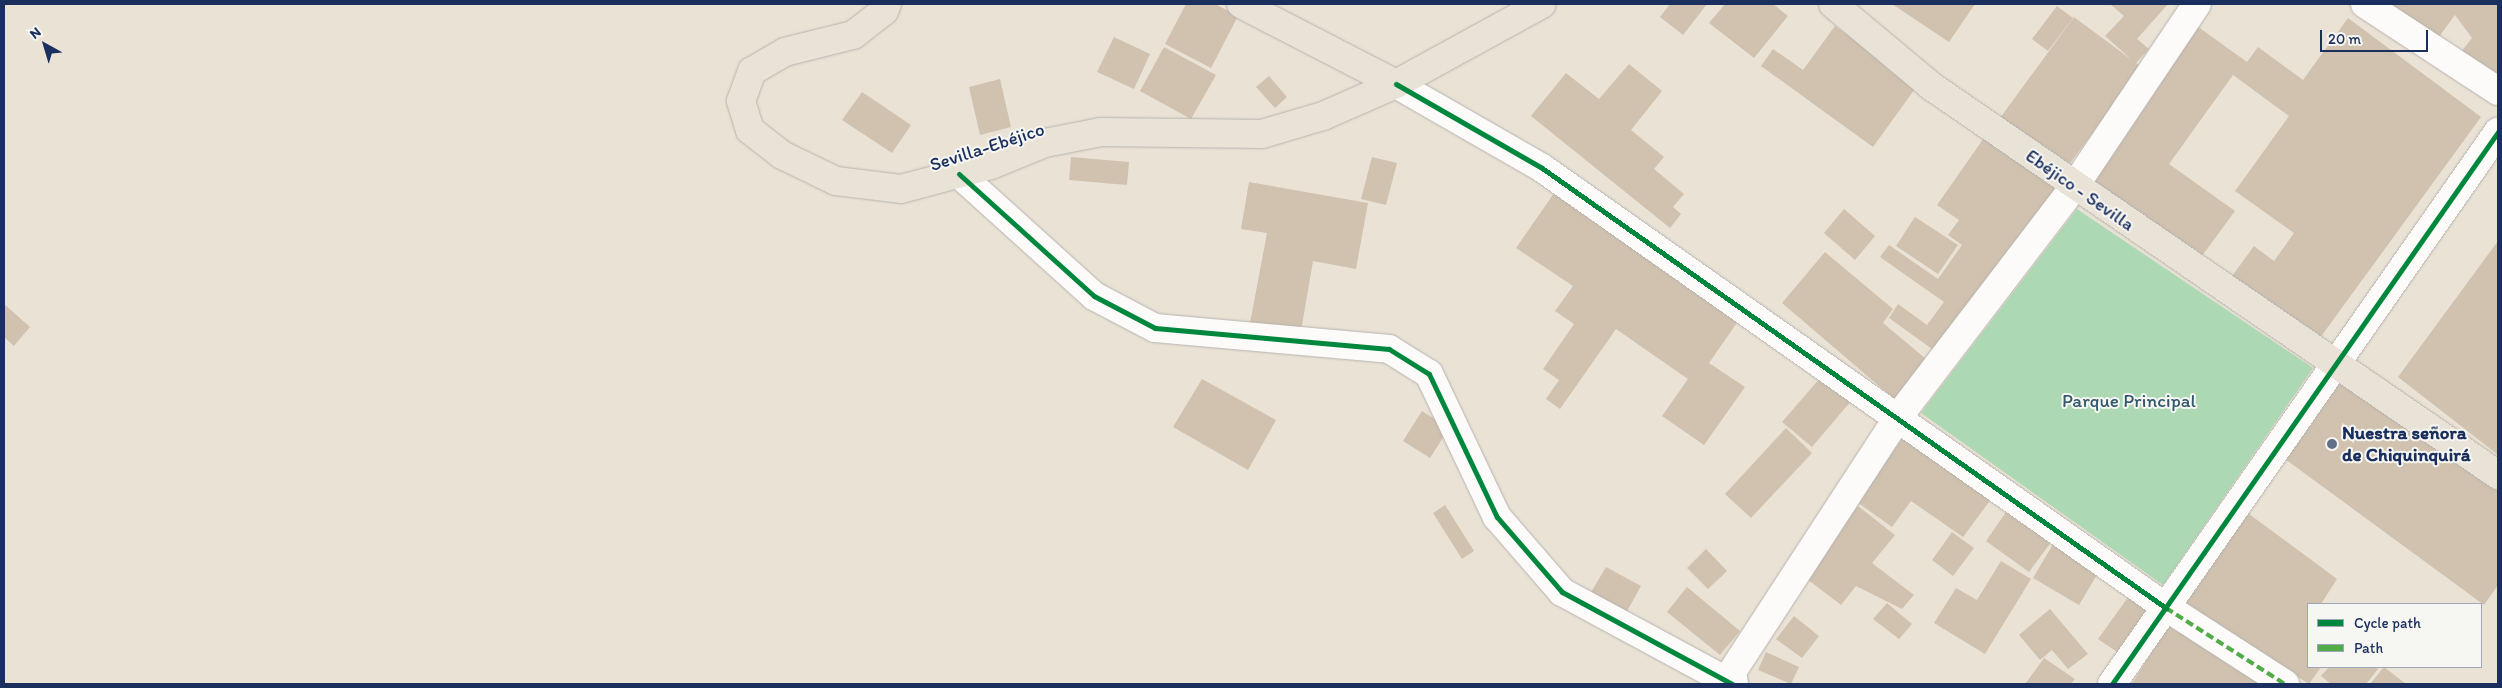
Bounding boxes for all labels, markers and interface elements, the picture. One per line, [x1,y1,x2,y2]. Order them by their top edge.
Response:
north arrow [20,20,70,70]
scale bar [2322,20,2430,52]
text: N [26,23,44,43]
text: 20 m [2328,30,2361,48]
street label: Sevilla-Ebéjico [927,118,1047,176]
street label: Ebéjico - Sevilla [2021,144,2139,236]
park label: Parque Principal [2062,390,2196,412]
place label: Nuestra señora de Chiquinquirá [2342,422,2471,466]
marker: Nuestra señora de Chiquinquirá [2326,438,2338,450]
legend [2307,603,2482,668]
text: Cycle path [2354,614,2421,632]
text: Path [2354,639,2383,657]

